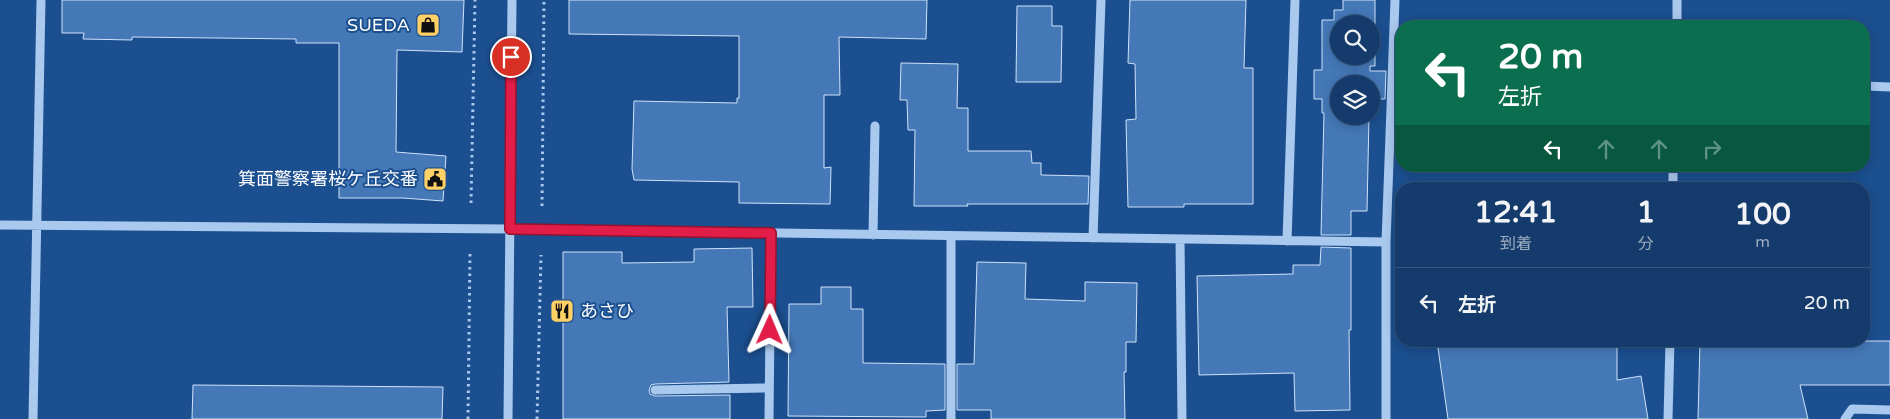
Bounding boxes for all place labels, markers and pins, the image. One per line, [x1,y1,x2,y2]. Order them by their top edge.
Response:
shop icon: SUEDA [415,12,441,38]
place label: SUEDA [347,14,410,36]
pin [490,36,532,78]
public building icon: 箕面警察署桜ケ丘交番 [422,166,448,192]
place label: 箕面警察署桜ケ丘交番 [238,168,418,190]
restaurant icon: あさひ [549,298,575,324]
place label: あさひ [580,300,634,322]

